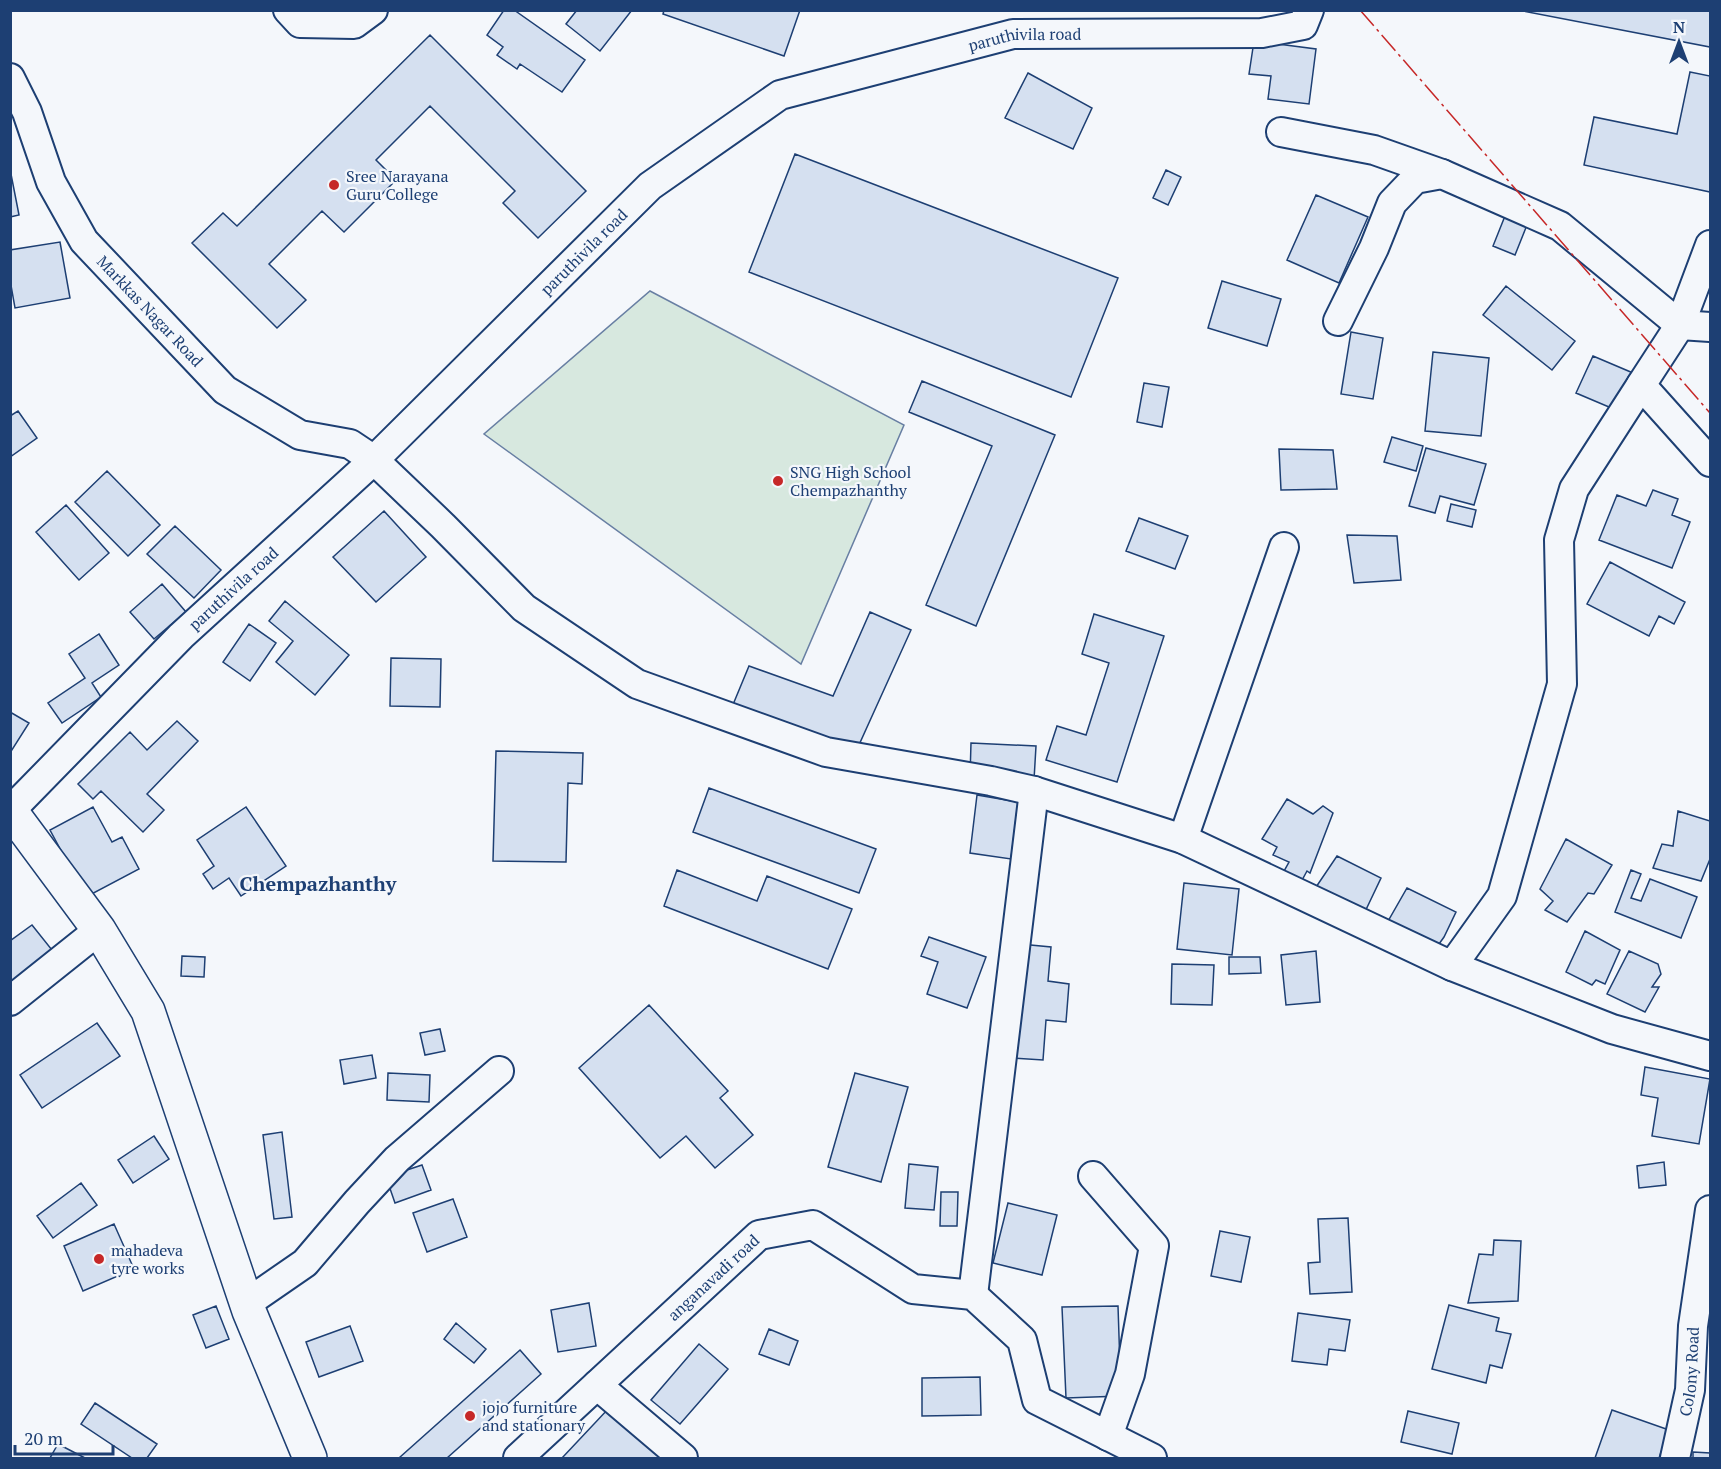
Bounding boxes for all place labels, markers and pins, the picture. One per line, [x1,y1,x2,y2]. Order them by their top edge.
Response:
place label: Sree Narayana Guru College [346,165,448,205]
marker: Sree Narayana Guru College [327,178,341,192]
place label: SNG High School Chempazhanthy [790,461,911,501]
marker: SNG High School Chempazhanthy [771,474,785,488]
place label: mahadeva tyre works [111,1239,185,1279]
marker: mahadeva tyre works [92,1252,106,1266]
place label: jojo furniture and stationary [482,1396,586,1436]
marker: jojo furniture and stationary [463,1409,477,1423]

